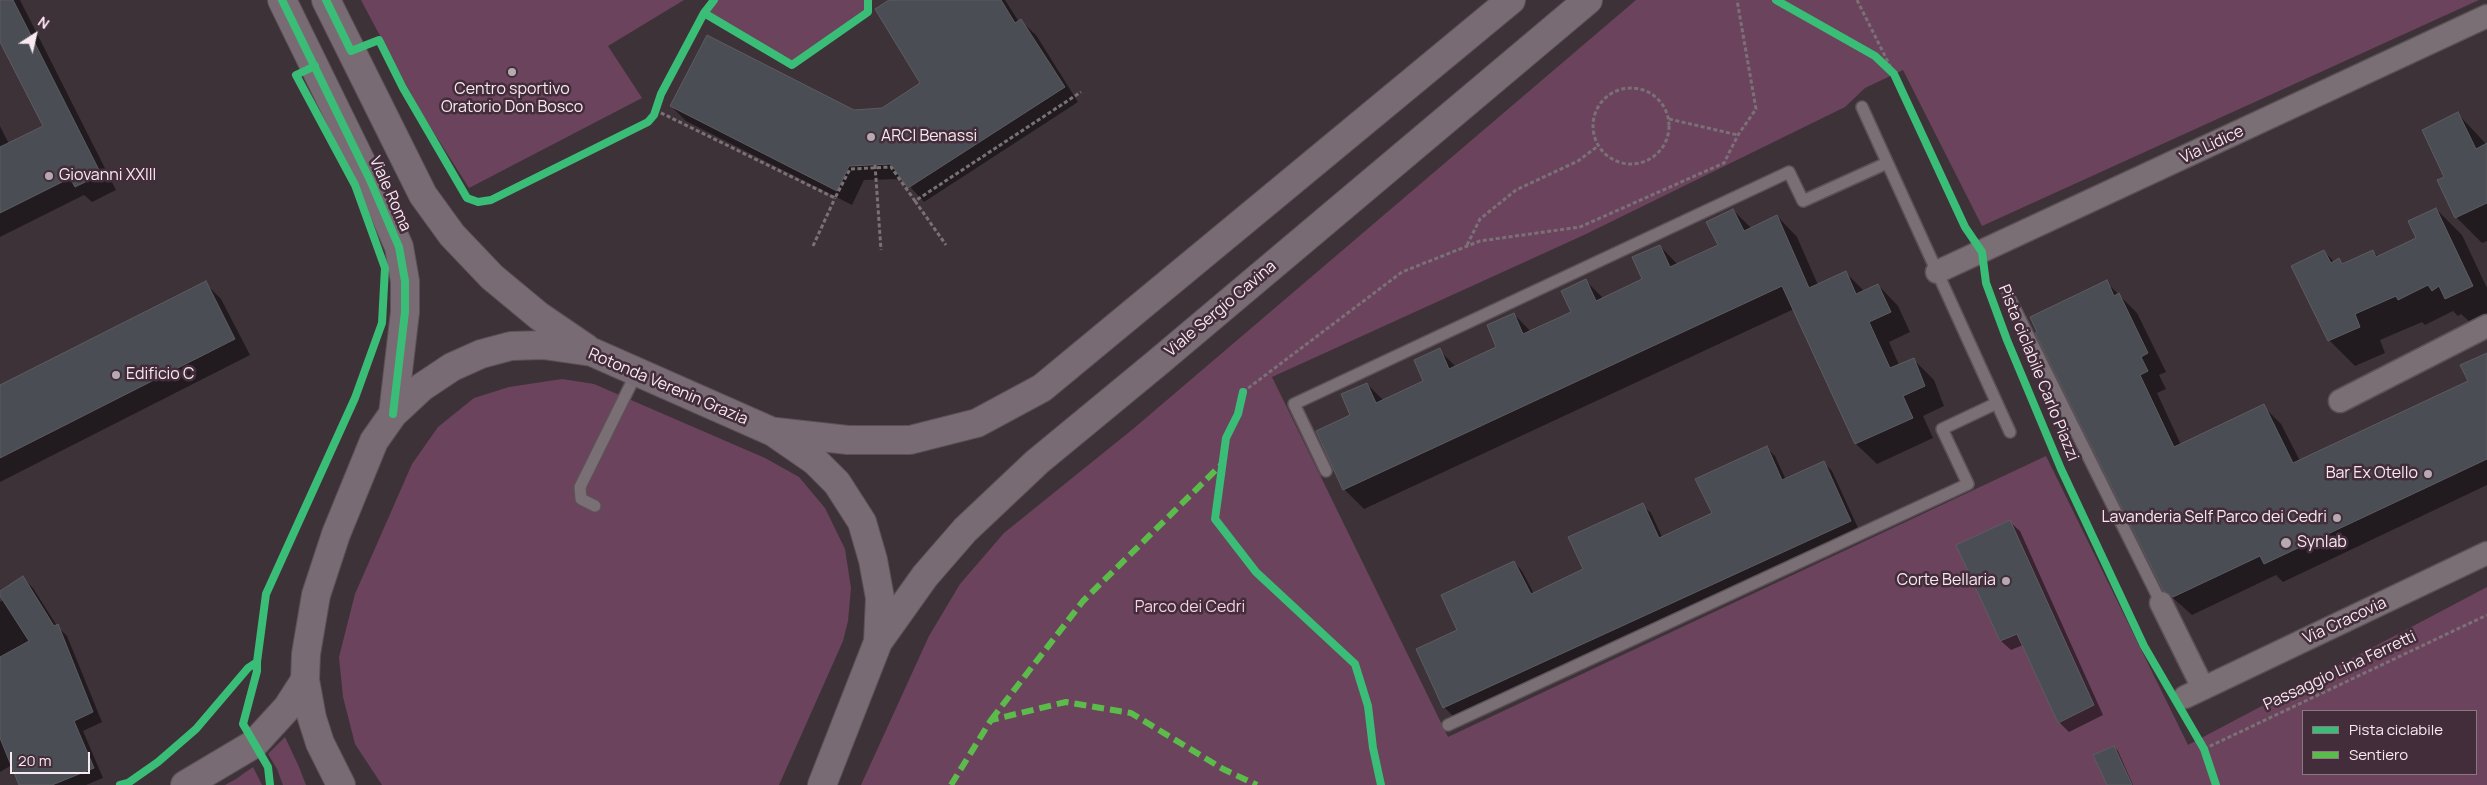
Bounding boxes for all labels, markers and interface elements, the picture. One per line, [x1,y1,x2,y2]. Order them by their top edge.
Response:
north arrow [10,10,60,60]
text: N [34,12,53,33]
marker: Centro sportivo Oratorio Don Bosco [506,66,518,78]
place label: Centro sportivo Oratorio Don Bosco [441,80,583,118]
street label: Via Lidice [2177,122,2247,168]
place label: ARCI Benassi [881,127,977,147]
marker: ARCI Benassi [865,131,877,143]
street label: Viale Roma [365,153,415,235]
place label: Giovanni XXIII [59,166,156,186]
marker: Giovanni XXIII [43,170,55,182]
street label: Viale Sergio Cavina [1162,257,1280,361]
street label: Pista ciclabile Carlo Piazzi [1994,282,2082,464]
street label: Rotonda Verenin Grazia [585,345,751,429]
place label: Edificio C [126,365,194,385]
marker: Edificio C [110,369,122,381]
place label: Bar Ex Otello [2326,464,2418,484]
marker: Bar Ex Otello [2422,468,2434,480]
place label: Lavanderia Self Parco dei Cedri [2101,508,2327,528]
marker: Lavanderia Self Parco dei Cedri [2331,512,2343,524]
place label: Synlab [2297,533,2347,553]
marker: Synlab [2279,536,2293,550]
place label: Corte Bellaria [1897,571,1996,591]
marker: Corte Bellaria [2000,575,2012,587]
street label: Via Cracovia [2300,593,2390,649]
park label: Parco dei Cedri [1135,598,1245,618]
street label: Passaggio Lina Ferretti [2261,627,2419,715]
legend [2302,710,2477,775]
text: Pista ciclabile [2349,719,2443,740]
scale bar [12,742,92,774]
text: Sentiero [2349,744,2408,765]
text: 20 m [18,750,51,771]

